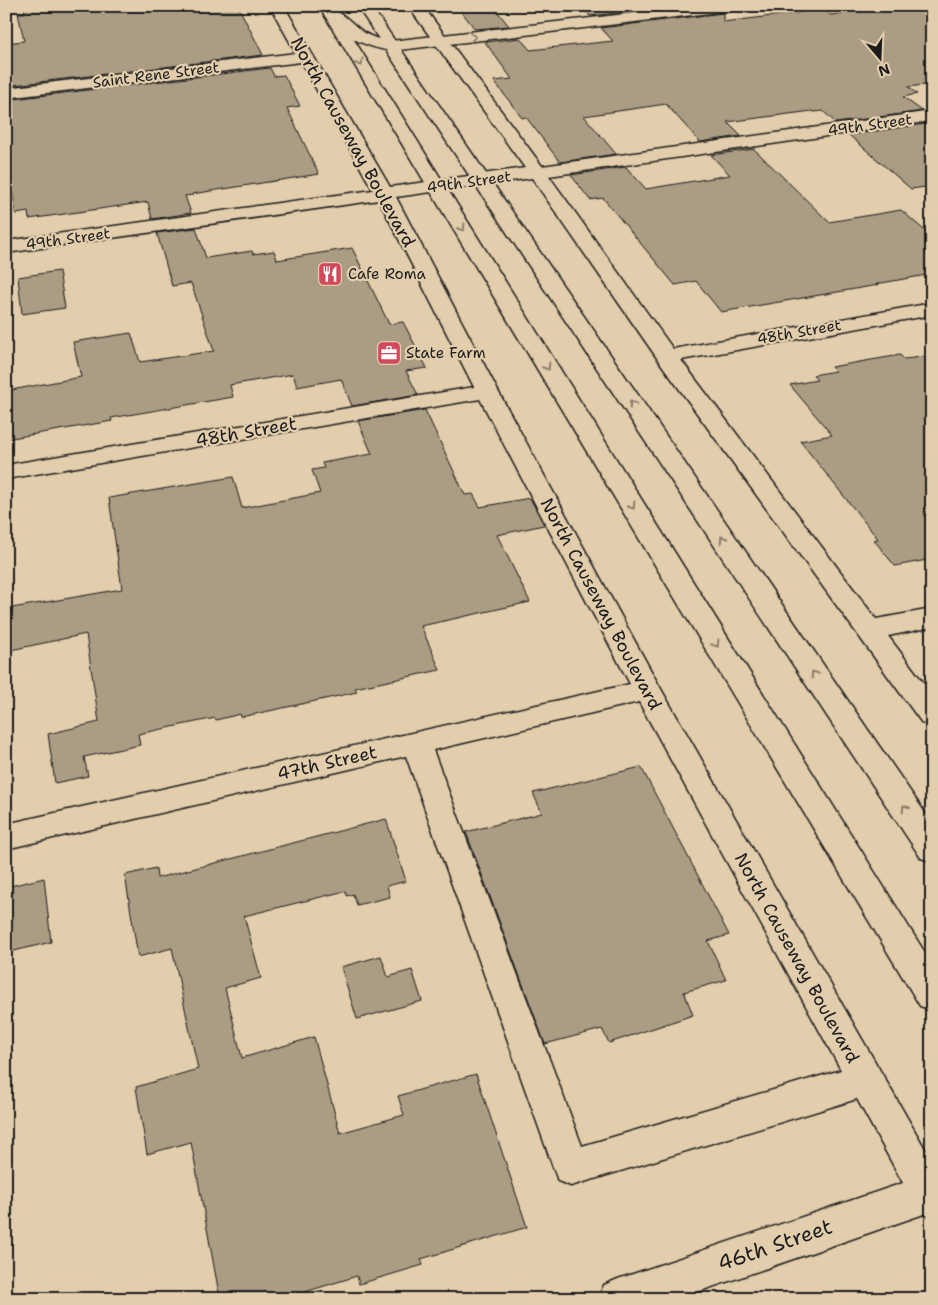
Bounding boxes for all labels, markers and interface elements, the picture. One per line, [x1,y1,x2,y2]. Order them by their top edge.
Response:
one-way arrow [469,32,477,43]
north arrow [856,32,906,82]
street label: North Causeway Boulevard [285,33,421,251]
street label: Saint Rene Street [92,57,220,93]
one-way arrow [354,57,364,66]
text: N [876,60,892,81]
street label: 49th Street [827,109,913,141]
street label: 49th Street [426,166,512,198]
street label: 49th Street [25,223,111,255]
one-way arrow [455,223,465,232]
restaurant icon: Cafe Roma [317,261,343,287]
place label: Cafe Roma [348,264,427,284]
street label: 48th Street [755,315,843,349]
office icon: State Farm [376,340,402,366]
place label: State Farm [406,343,486,363]
one-way arrow [540,362,550,371]
one-way arrow [629,400,638,410]
street label: 48th Street [194,411,299,453]
street label: North Causeway Boulevard [535,494,667,714]
one-way arrow [625,500,635,509]
one-way arrow [720,535,729,545]
one-way arrow [710,639,720,648]
one-way arrow [811,670,820,679]
street label: 47th Street [275,740,379,786]
one-way arrow [901,805,911,814]
street label: North Causeway Boulevard [729,849,865,1067]
street label: 46th Street [714,1212,836,1278]

